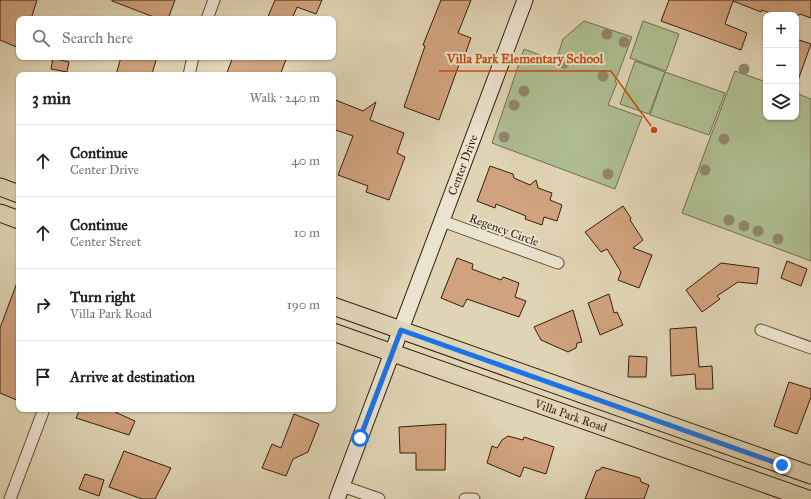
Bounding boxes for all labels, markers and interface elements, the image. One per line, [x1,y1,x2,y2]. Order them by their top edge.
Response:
map controls [763,12,799,120]
button: + [763,12,799,48]
search box [16,16,336,60]
icon: search [30,27,52,49]
text: Search here [62,29,133,47]
callout: Villa Park Elementary School [439,46,611,71]
button: − [763,48,799,84]
text: Villa Park Elementary School [446,51,604,67]
button: layers [763,84,799,120]
text: 3 min [32,88,71,109]
text: Walk · 240 m [250,90,320,106]
street label: Center Drive [445,133,481,197]
text: Continue [70,144,128,162]
icon: ahead [32,150,54,172]
text: 40 m [291,153,320,169]
text: Center Drive [70,162,139,178]
street label: Regency Circle [467,211,541,250]
text: Continue [70,216,128,234]
icon: ahead [32,222,54,244]
text: 10 m [294,225,320,241]
text: Center Street [70,234,141,250]
text: Turn right [70,288,135,306]
icon: right [32,294,54,316]
text: 190 m [287,297,320,313]
text: Villa Park Road [70,306,152,322]
icon: arrive [32,366,54,388]
text: Arrive at destination [70,368,195,386]
street label: Villa Park Road [532,396,609,435]
route start [351,429,369,447]
route end [773,456,791,474]

